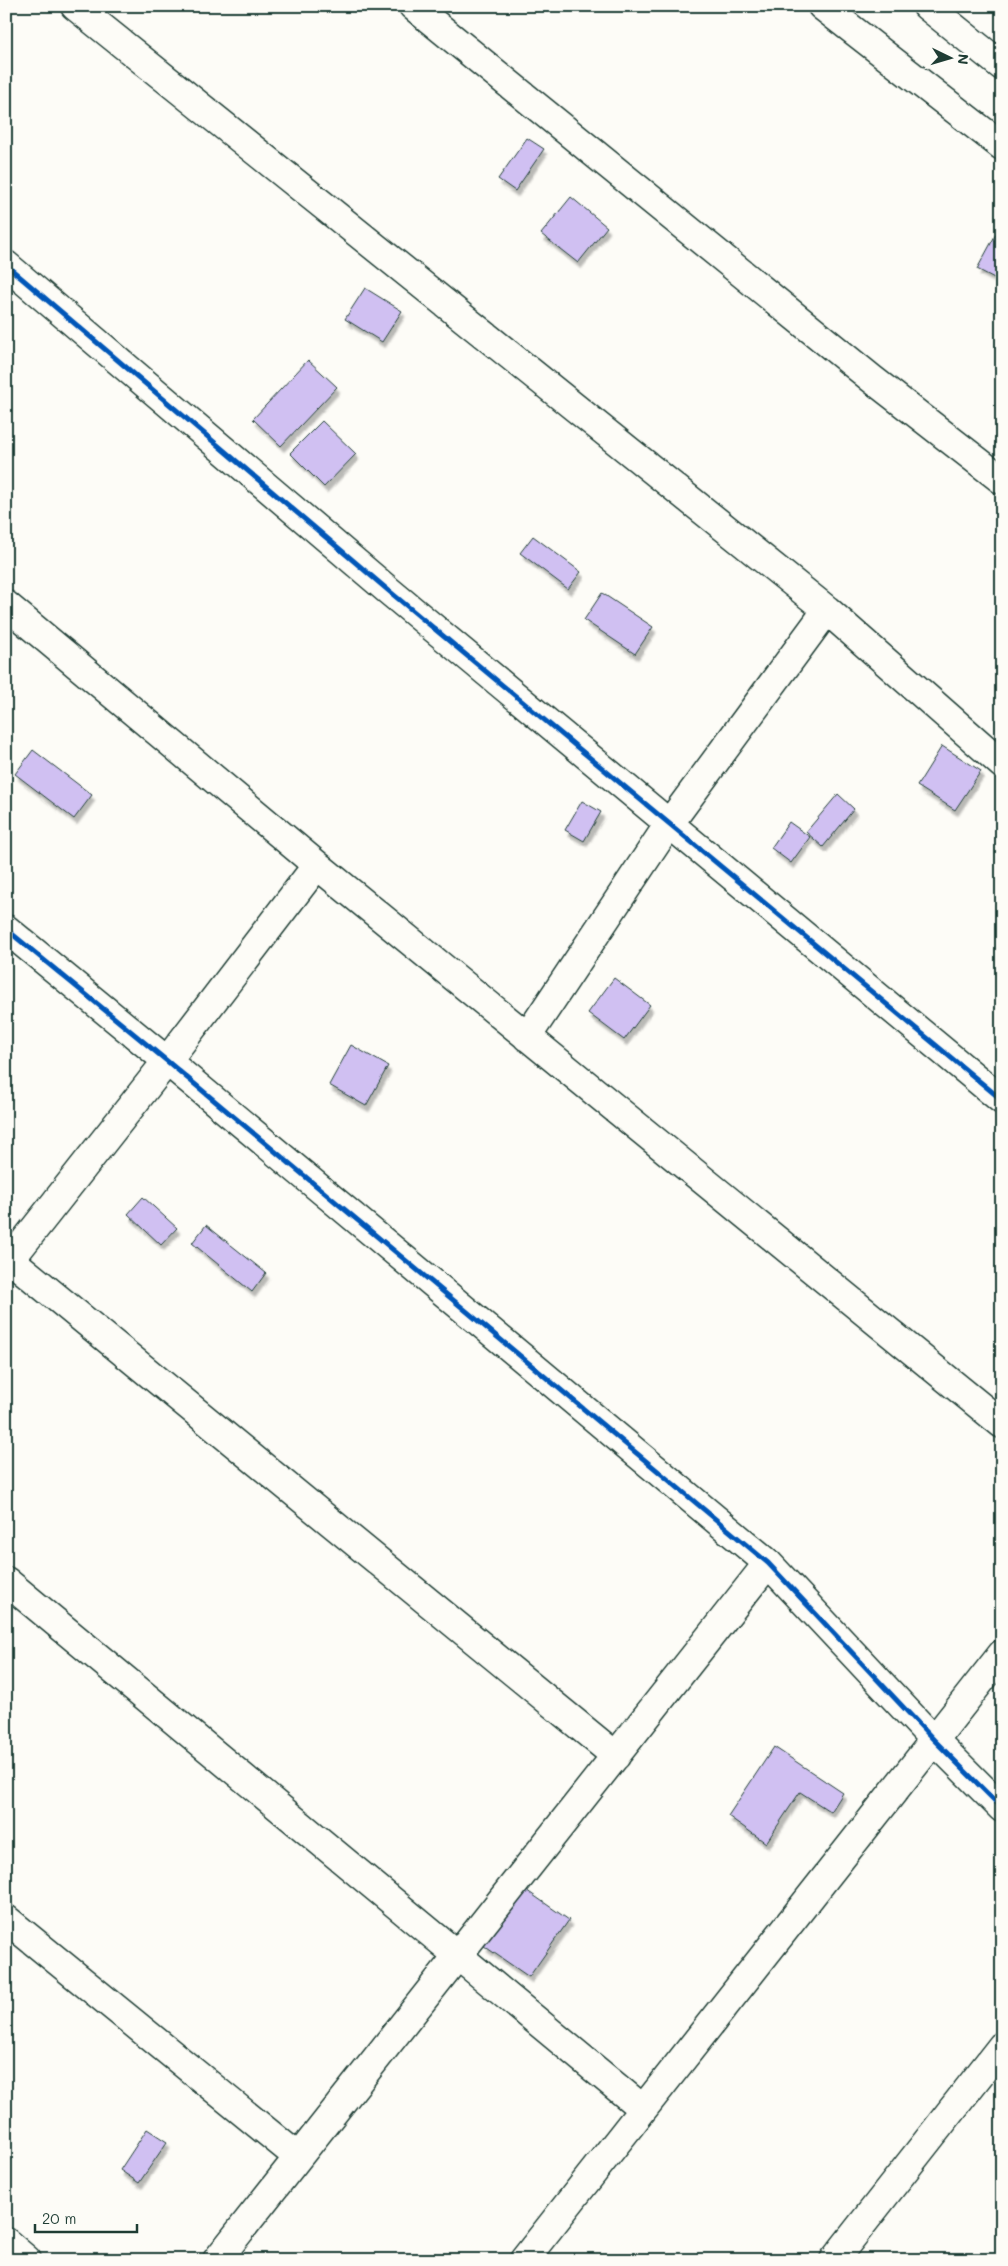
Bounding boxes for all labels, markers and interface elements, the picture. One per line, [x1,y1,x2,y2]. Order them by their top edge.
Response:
north arrow [926,32,976,82]
text: N [954,53,973,65]
scale bar [35,2201,138,2233]
text: 20 m [42,2208,76,2228]

